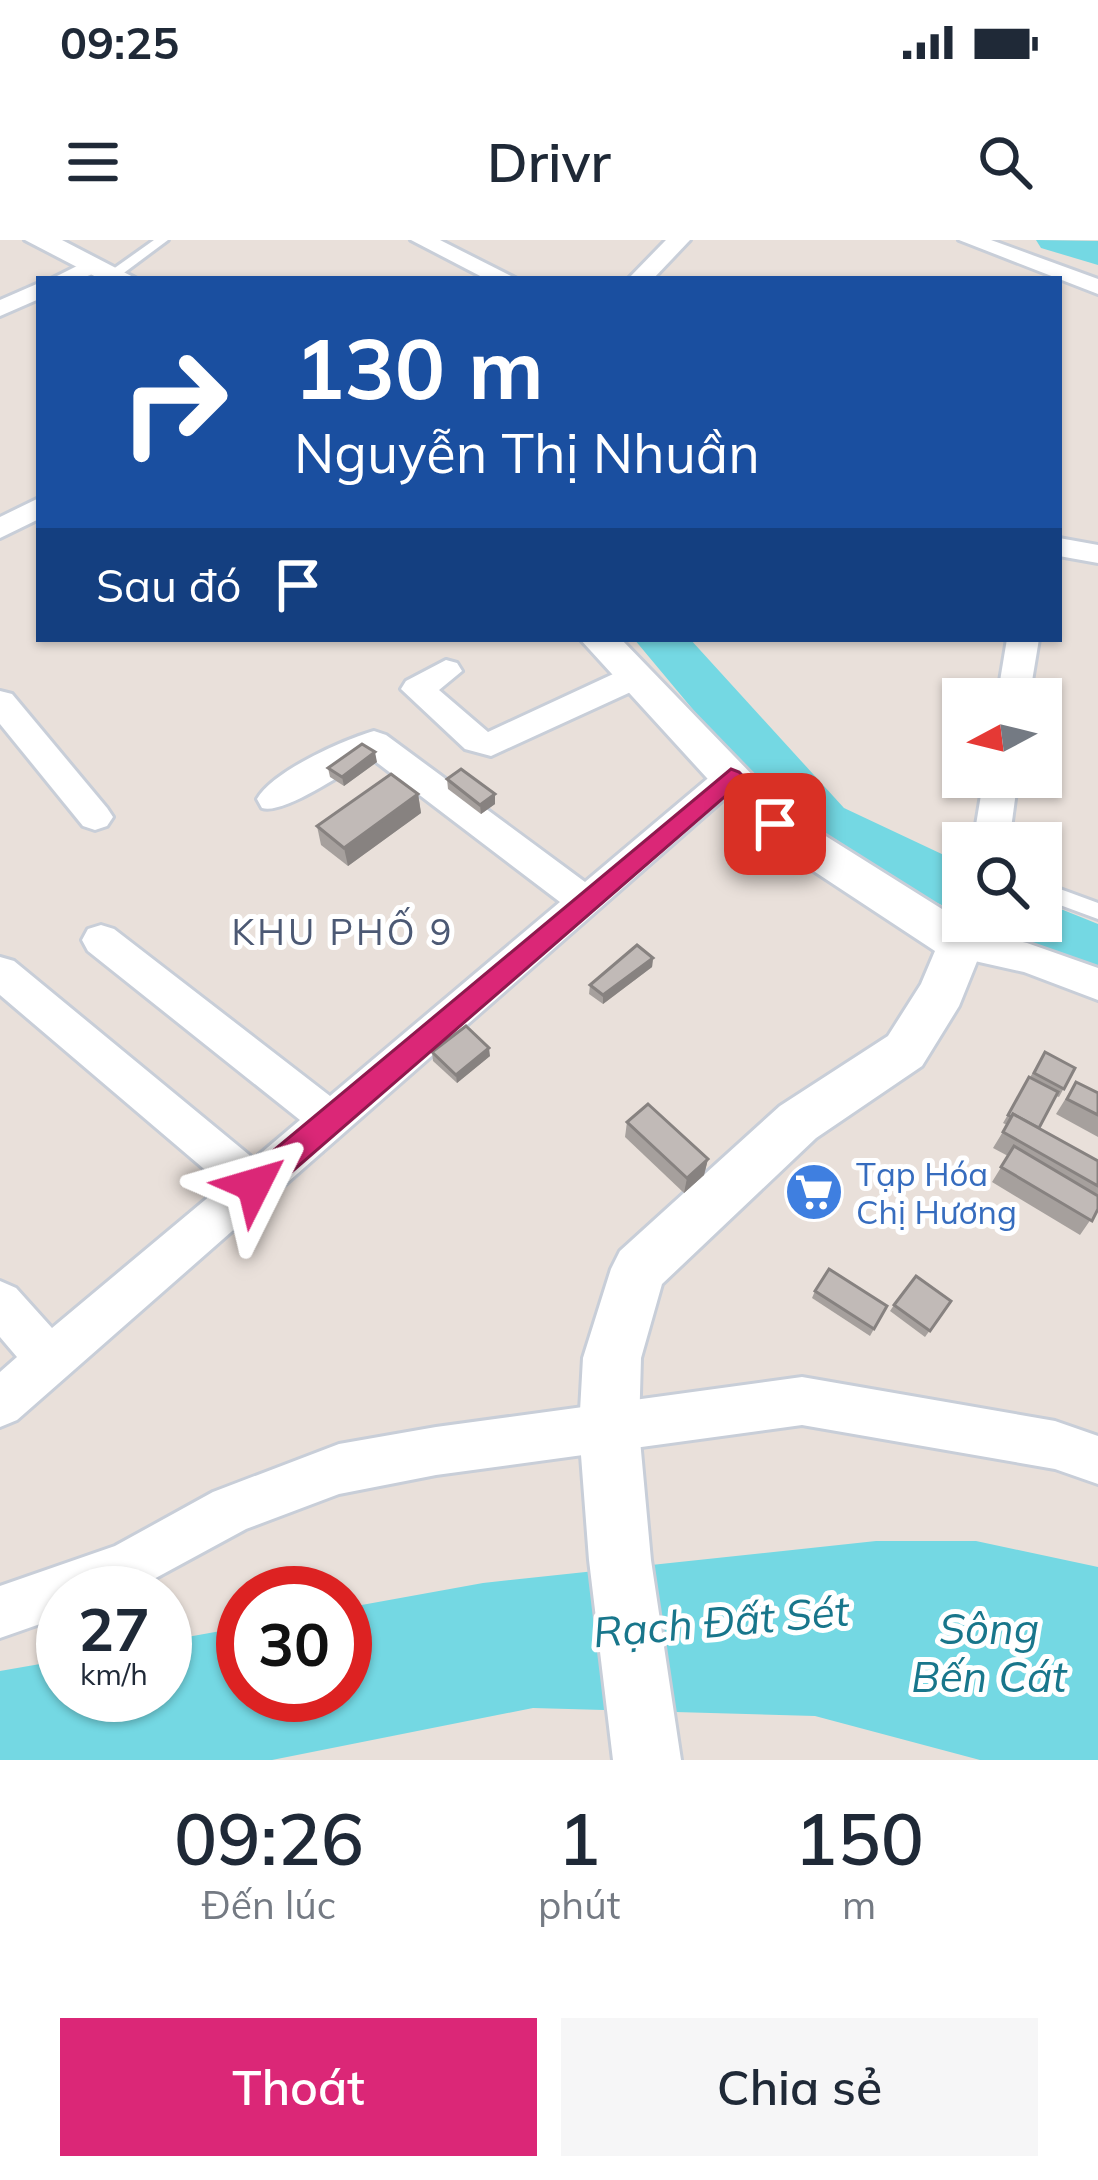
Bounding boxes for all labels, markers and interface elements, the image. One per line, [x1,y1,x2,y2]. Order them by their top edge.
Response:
text: 09:25 [60,14,179,70]
text: Drivr [487,128,611,196]
icon: menu [60,129,126,195]
icon: search [972,129,1038,195]
text: 130 m [294,315,544,420]
icon: right [96,324,252,480]
text: Nguyễn Thị Nhuần [294,419,760,487]
icon: arrive [265,552,331,618]
text: Sau đó [96,557,241,613]
north arrow [942,678,1062,798]
map controls [942,678,1062,942]
pin [724,773,826,875]
icon: arrive [742,791,808,857]
button: search [942,822,1062,942]
district label: KHU PHỐ 9 [232,907,454,954]
position arrow [191,1122,317,1248]
place label: Tạp Hóa Chị Hương [856,1153,1017,1232]
supermarket icon: Tạp Hóa Chị Hương [783,1161,845,1223]
speed limit sign: 30 [216,1566,372,1722]
water label: Rạch Đất Sét [591,1583,852,1659]
text: 27 [78,1591,150,1666]
water label: Sông Bến Cát [911,1602,1068,1703]
text: km/h [80,1655,148,1693]
text: 09:26 [174,1793,364,1883]
text: 1 [558,1793,601,1883]
text: 150 [794,1793,924,1883]
text: Đến lúc [202,1880,336,1929]
text: phút [538,1880,620,1929]
text: m [842,1880,876,1929]
button: Thoát [60,2018,537,2156]
button: Chia sẻ [561,2018,1038,2156]

